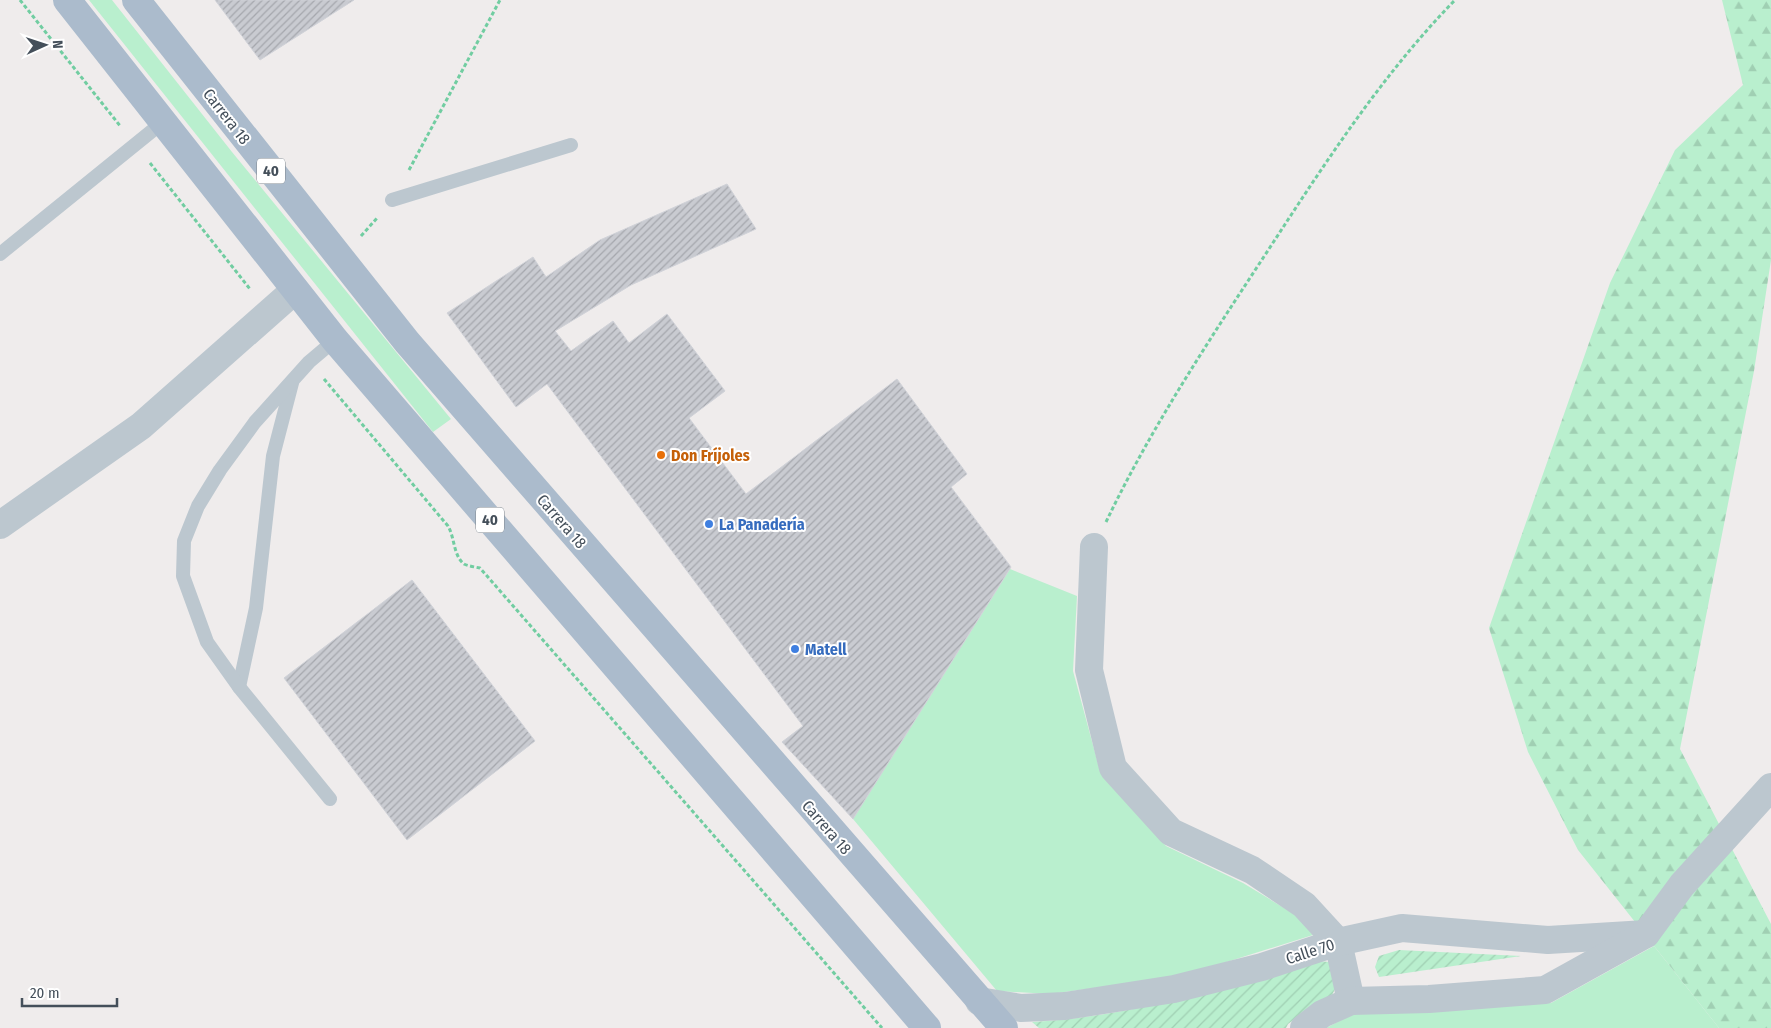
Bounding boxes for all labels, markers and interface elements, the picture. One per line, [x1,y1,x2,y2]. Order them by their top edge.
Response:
north arrow [20,20,70,70]
text: N [49,40,66,49]
street label: Carrera 18 [199,85,254,148]
road number: 40 [257,158,285,184]
place label: Don Fríjoles [671,446,750,465]
marker: Don Fríjoles [655,449,667,461]
street label: Carrera 18 [533,490,590,552]
road number: 40 [476,508,504,532]
place label: La Panadería [719,515,805,534]
marker: La Panadería [703,518,715,530]
place label: Matell [805,640,847,659]
marker: Matell [789,643,801,655]
street label: Carrera 18 [798,796,855,858]
street label: Calle 70 [1283,935,1337,968]
scale bar [22,976,118,1008]
text: 20 m [30,984,60,1002]

